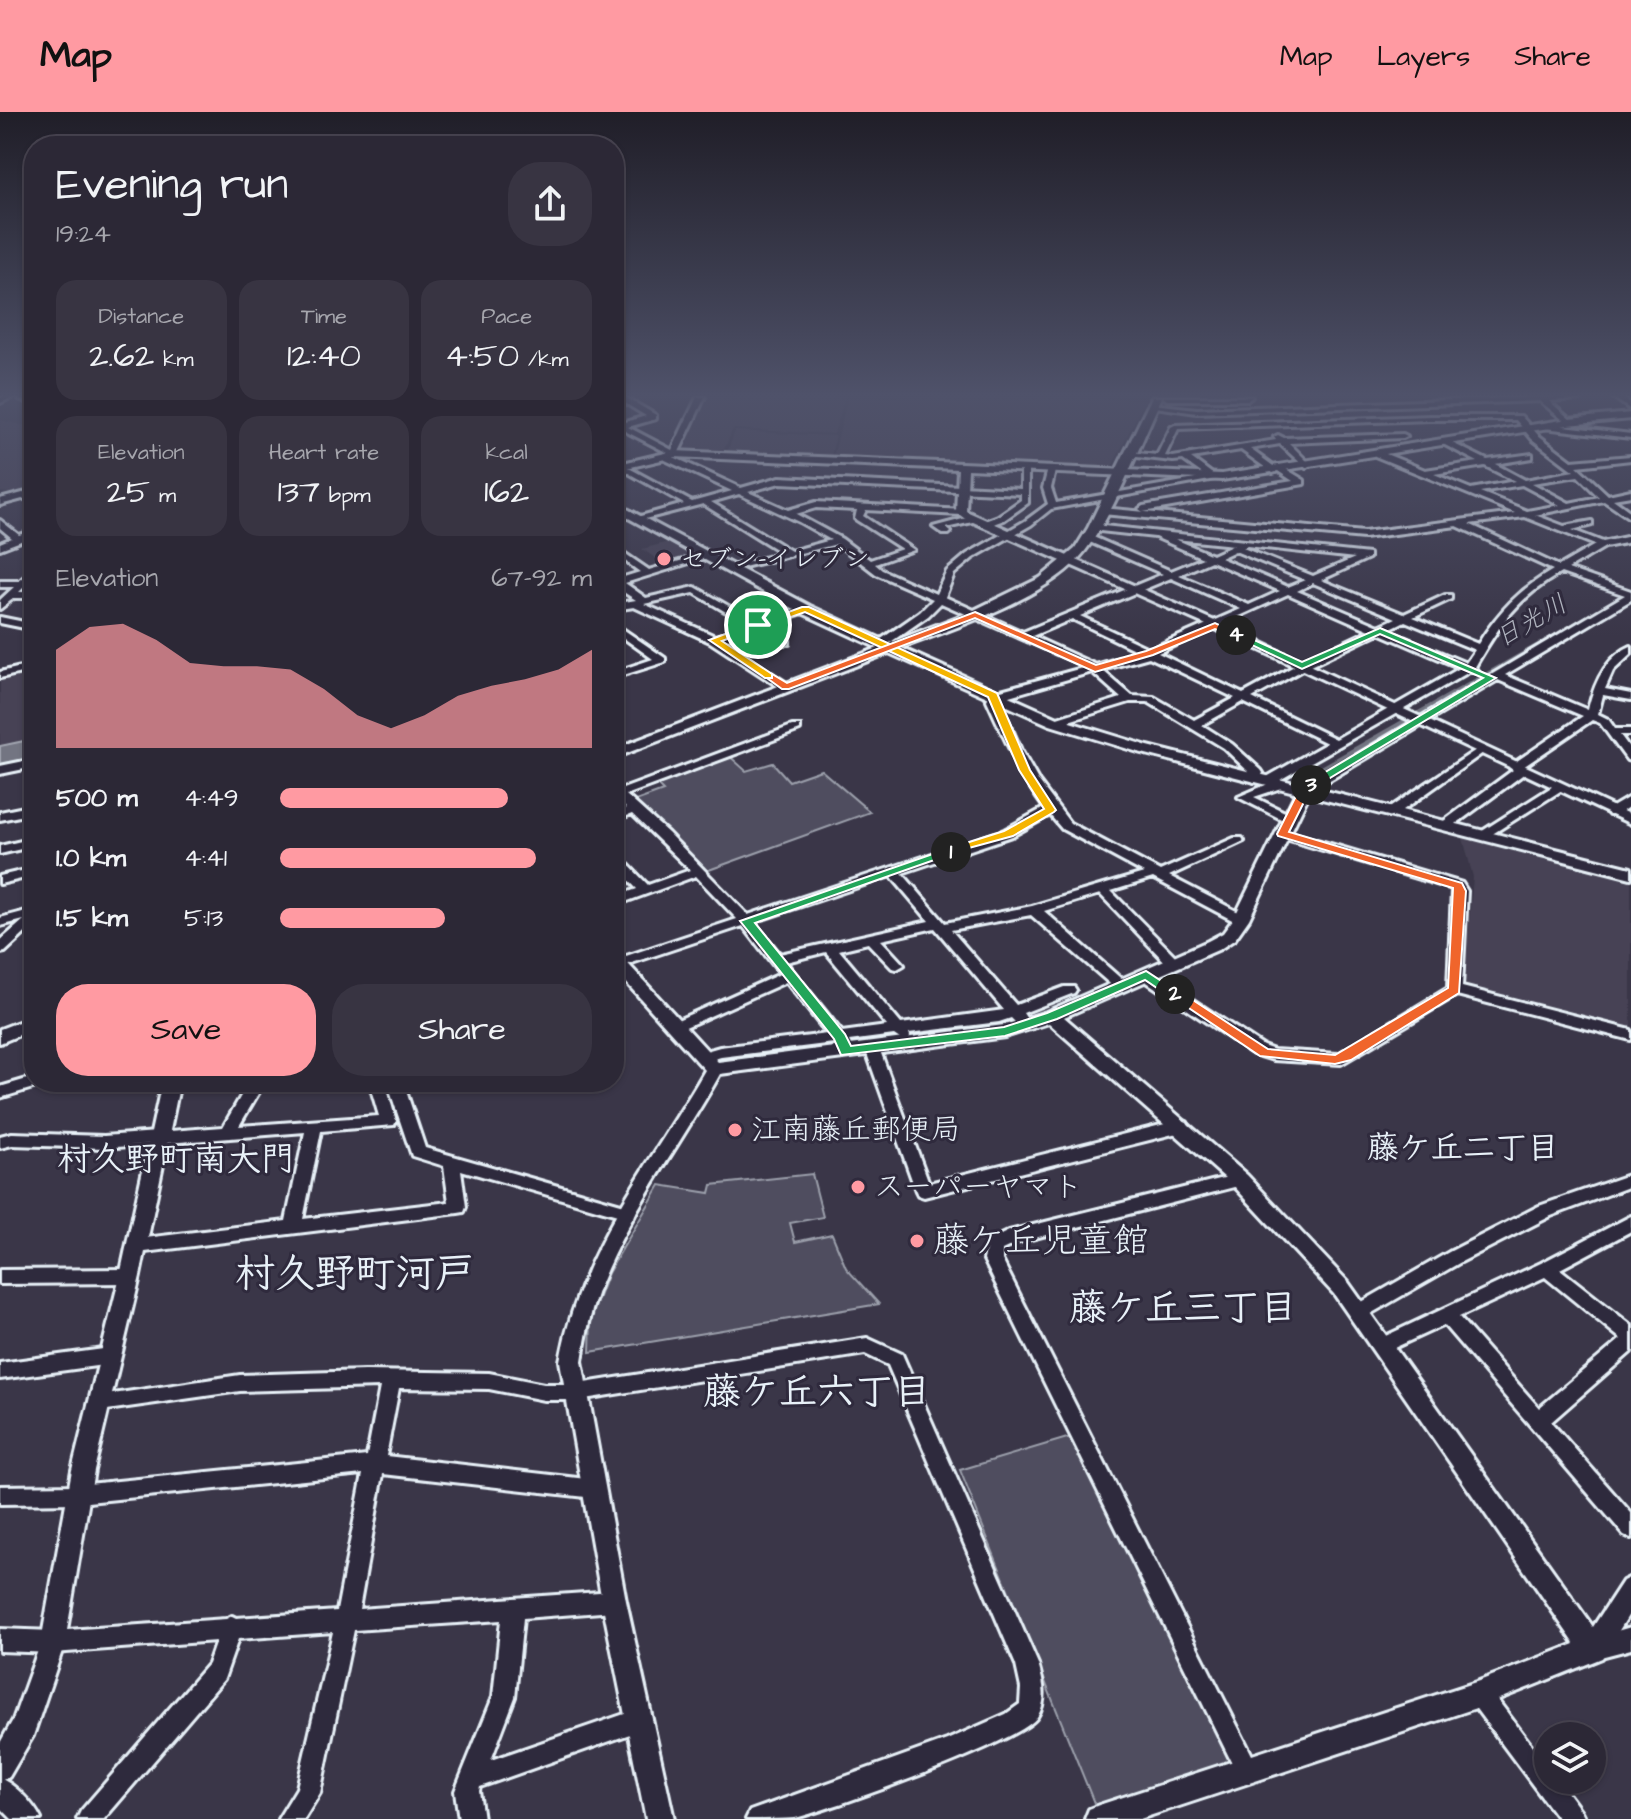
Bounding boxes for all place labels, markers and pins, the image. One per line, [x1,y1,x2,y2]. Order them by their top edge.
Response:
place label: セブン-イレブン [680,541,870,577]
marker: セブン-イレブン [655,550,673,568]
pin [724,591,792,659]
pin: 4 [1216,615,1256,655]
pin: 3 [1291,765,1331,805]
pin: 1 [931,832,971,872]
pin: 2 [1155,974,1195,1014]
place label: 江南藤丘郵便局 [751,1109,961,1151]
marker: 江南藤丘郵便局 [726,1121,744,1139]
place label: スーパーヤマト [874,1166,1083,1208]
marker: スーパーヤマト [849,1178,867,1196]
place label: 藤ケ丘児童館 [933,1216,1149,1267]
marker: 藤ケ丘児童館 [908,1232,926,1250]

